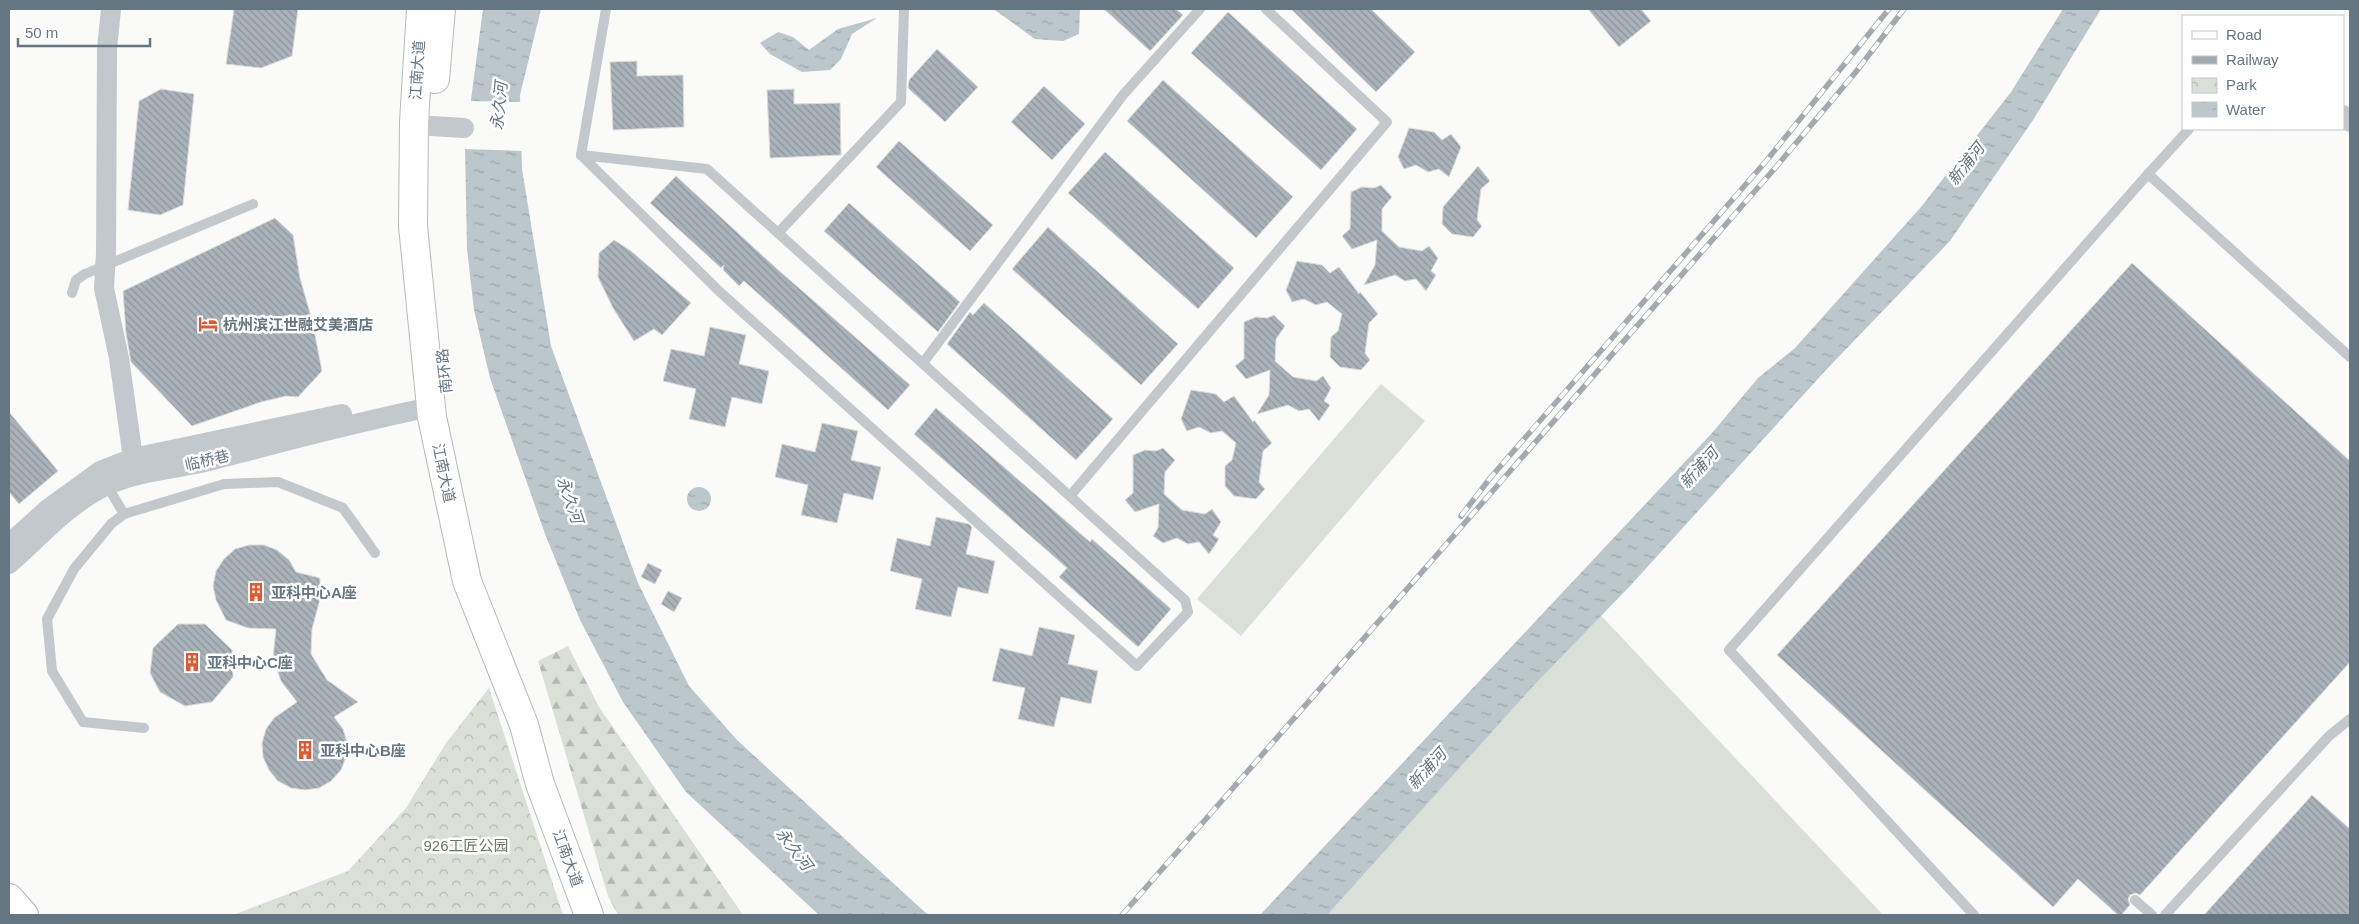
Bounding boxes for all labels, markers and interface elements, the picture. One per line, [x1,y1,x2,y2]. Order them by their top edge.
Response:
scale bar [18,15,150,47]
legend [2182,15,2344,130]
text: 50 m [25,24,58,41]
text: Road [2226,26,2262,43]
street label: 江南大道 [406,39,428,101]
text: Railway [2226,51,2279,68]
text: Park [2226,76,2257,93]
water label: 永久河 [488,78,510,131]
text: Water [2226,101,2265,118]
water label: 新浦河 [1945,137,1989,188]
hotel icon: 杭州滨江世融艾美酒店 [197,313,219,335]
place label: 杭州滨江世融艾美酒店 [223,316,373,333]
street label: 南环路 [433,348,455,394]
street label: 江南大道 [429,442,459,504]
water label: 新浦河 [1677,442,1723,492]
street label: 临桥巷 [183,447,231,473]
water label: 永久河 [554,475,587,528]
building icon: 亚科中心A座 [245,581,267,603]
place label: 亚科中心A座 [271,584,357,601]
building icon: 亚科中心C座 [181,651,203,673]
place label: 亚科中心C座 [207,654,293,671]
building icon: 亚科中心B座 [294,739,316,761]
place label: 亚科中心B座 [320,742,406,759]
water label: 新浦河 [1405,743,1451,793]
water label: 永久河 [773,825,817,876]
street label: 江南大道 [550,827,586,889]
park label: 926工匠公园 [423,837,509,854]

